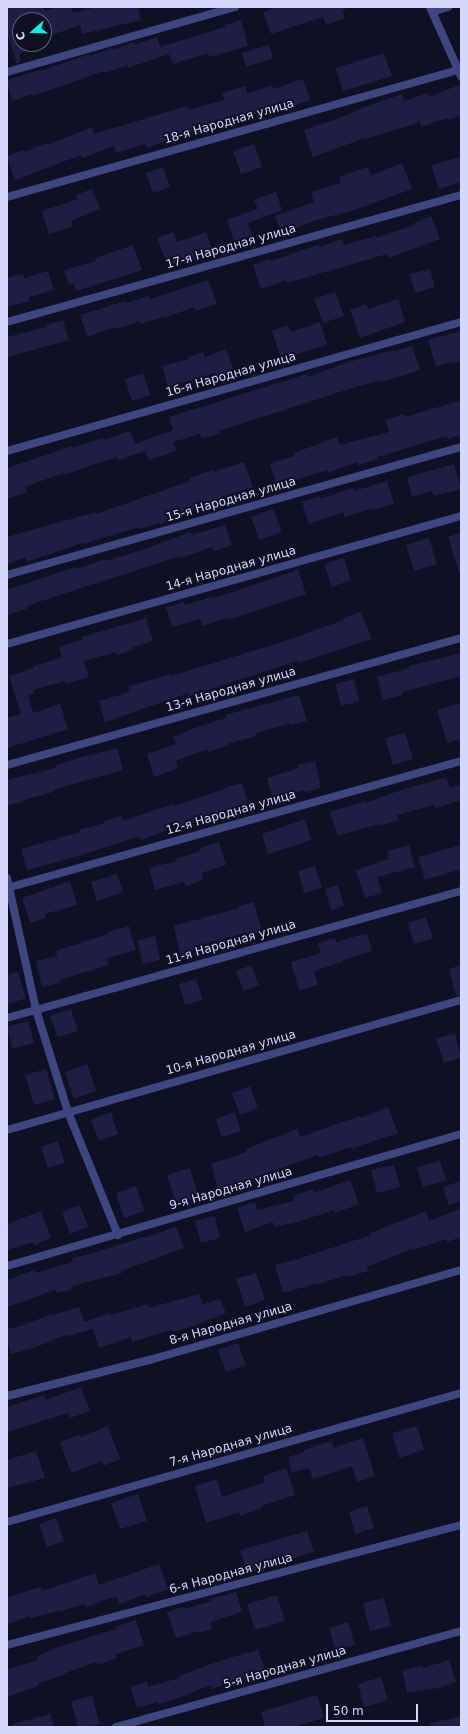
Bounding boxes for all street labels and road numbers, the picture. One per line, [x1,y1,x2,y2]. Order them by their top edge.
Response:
street label: 18-я Народная улица [162,97,296,147]
street label: 17-я Народная улица [164,222,298,272]
street label: 16-я Народная улица [164,350,298,400]
street label: 15-я Народная улица [164,475,298,525]
street label: 14-я Народная улица [164,544,298,594]
street label: 13-я Народная улица [164,665,298,715]
street label: 12-я Народная улица [164,788,298,838]
street label: 11-я Народная улица [164,918,298,968]
street label: 10-я Народная улица [164,1028,298,1078]
street label: 9-я Народная улица [168,1165,294,1213]
street label: 8-я Народная улица [168,1300,294,1348]
street label: 7-я Народная улица [168,1422,294,1470]
street label: 6-я Народная улица [168,1551,294,1597]
street label: 5-я Народная улица [222,1644,348,1692]

